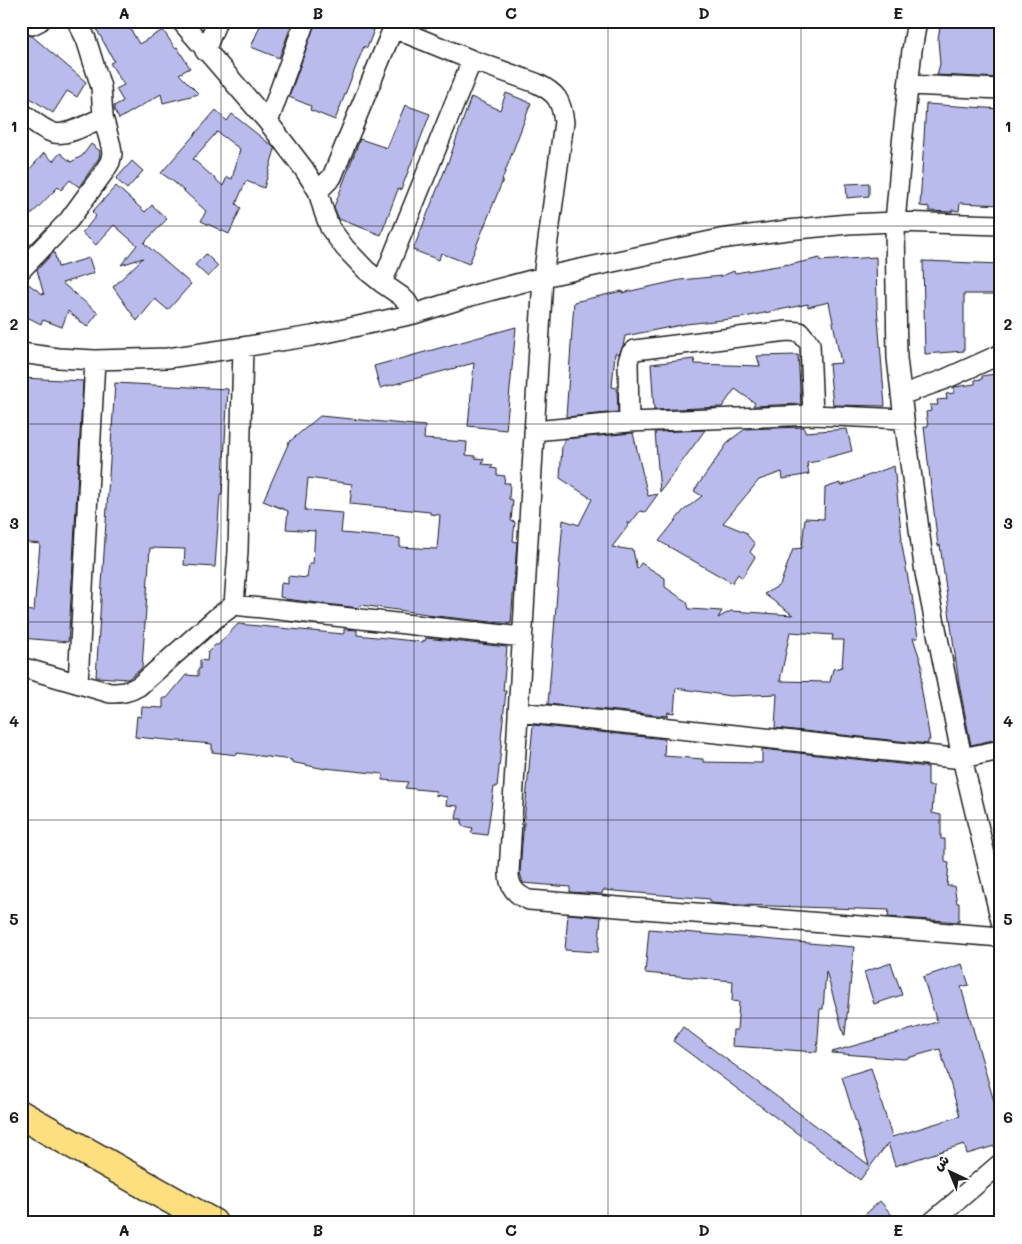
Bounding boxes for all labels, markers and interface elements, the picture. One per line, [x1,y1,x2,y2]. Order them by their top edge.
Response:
text: A [118,2,130,23]
text: B [313,2,323,23]
text: C [505,2,517,23]
text: D [698,2,710,23]
text: E [893,2,903,23]
text: 1 [10,115,18,136]
text: 1 [1004,115,1012,136]
text: 2 [10,313,19,334]
text: 2 [1004,313,1013,334]
text: 3 [9,512,19,533]
text: 3 [1003,512,1013,533]
text: 4 [9,710,19,731]
text: 4 [1003,710,1013,731]
text: 5 [9,908,19,929]
text: 5 [1003,908,1013,929]
text: 6 [9,1106,19,1127]
text: 6 [1003,1106,1013,1127]
north arrow [924,1146,974,1196]
text: ش [928,1150,953,1174]
text: A [118,1219,130,1240]
text: B [313,1219,323,1240]
text: C [505,1219,517,1240]
text: D [698,1219,710,1240]
text: E [893,1219,903,1240]

